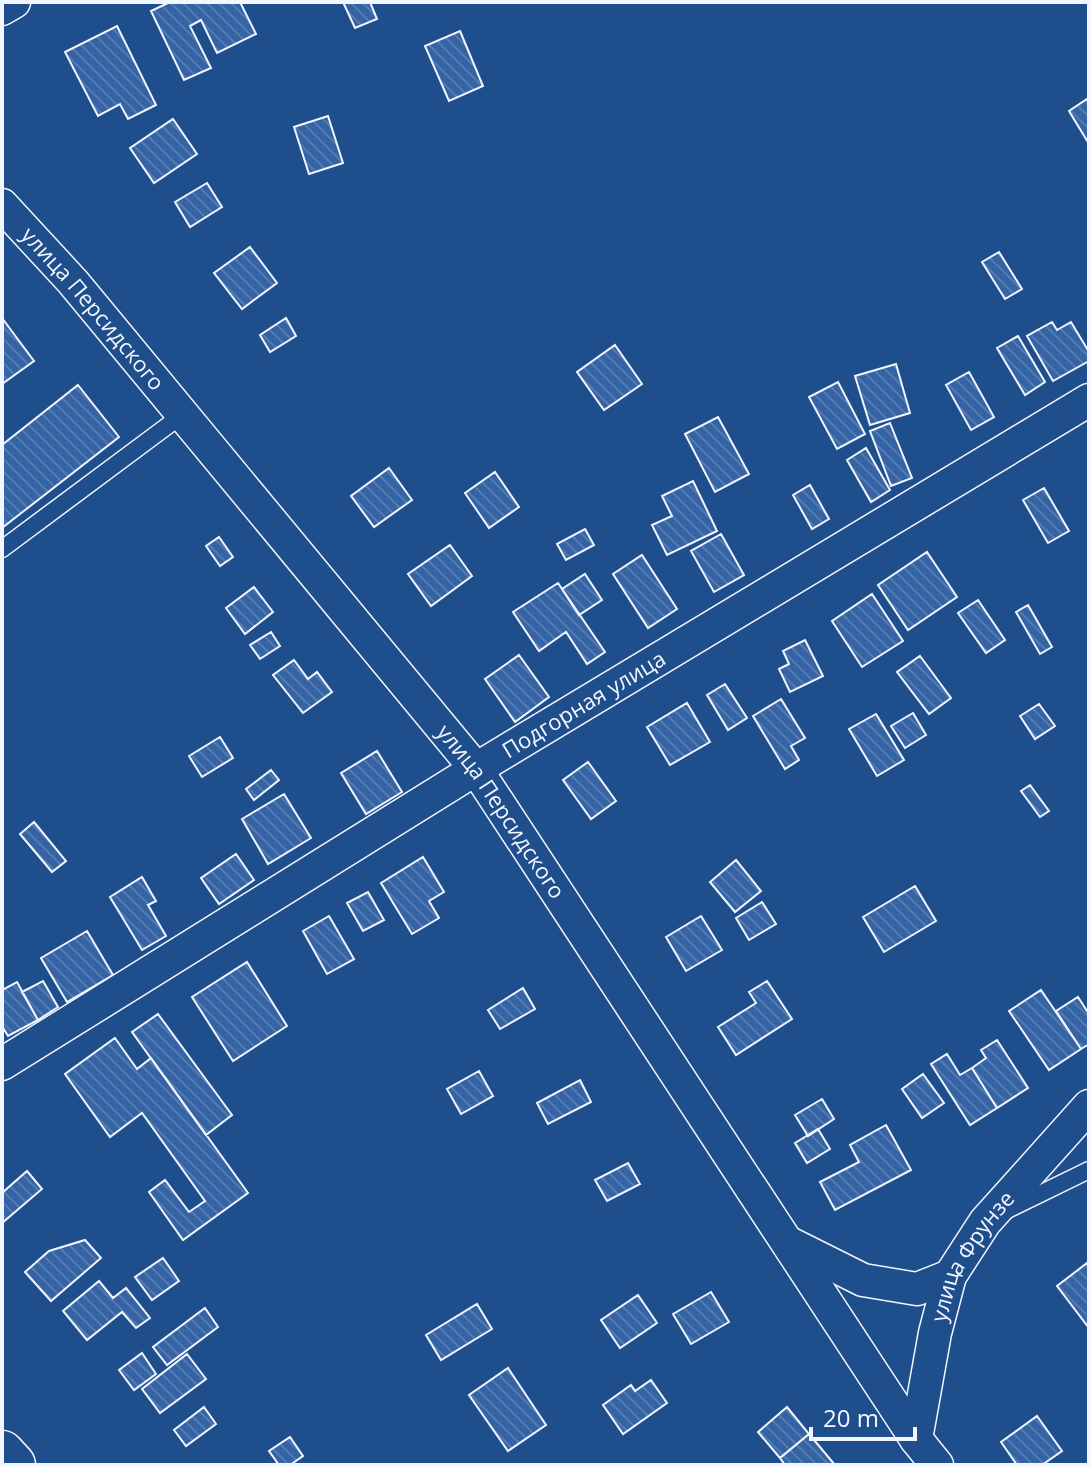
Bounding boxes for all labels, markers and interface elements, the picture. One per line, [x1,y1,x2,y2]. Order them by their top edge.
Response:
street label: улица Персидского [15,220,172,396]
street label: Подгорная улица [496,643,671,764]
street label: улица Персидского [431,717,573,904]
street label: улица Фрунзе [923,1184,1020,1325]
scale bar [811,1391,915,1441]
text: 20 m [823,1401,879,1434]

